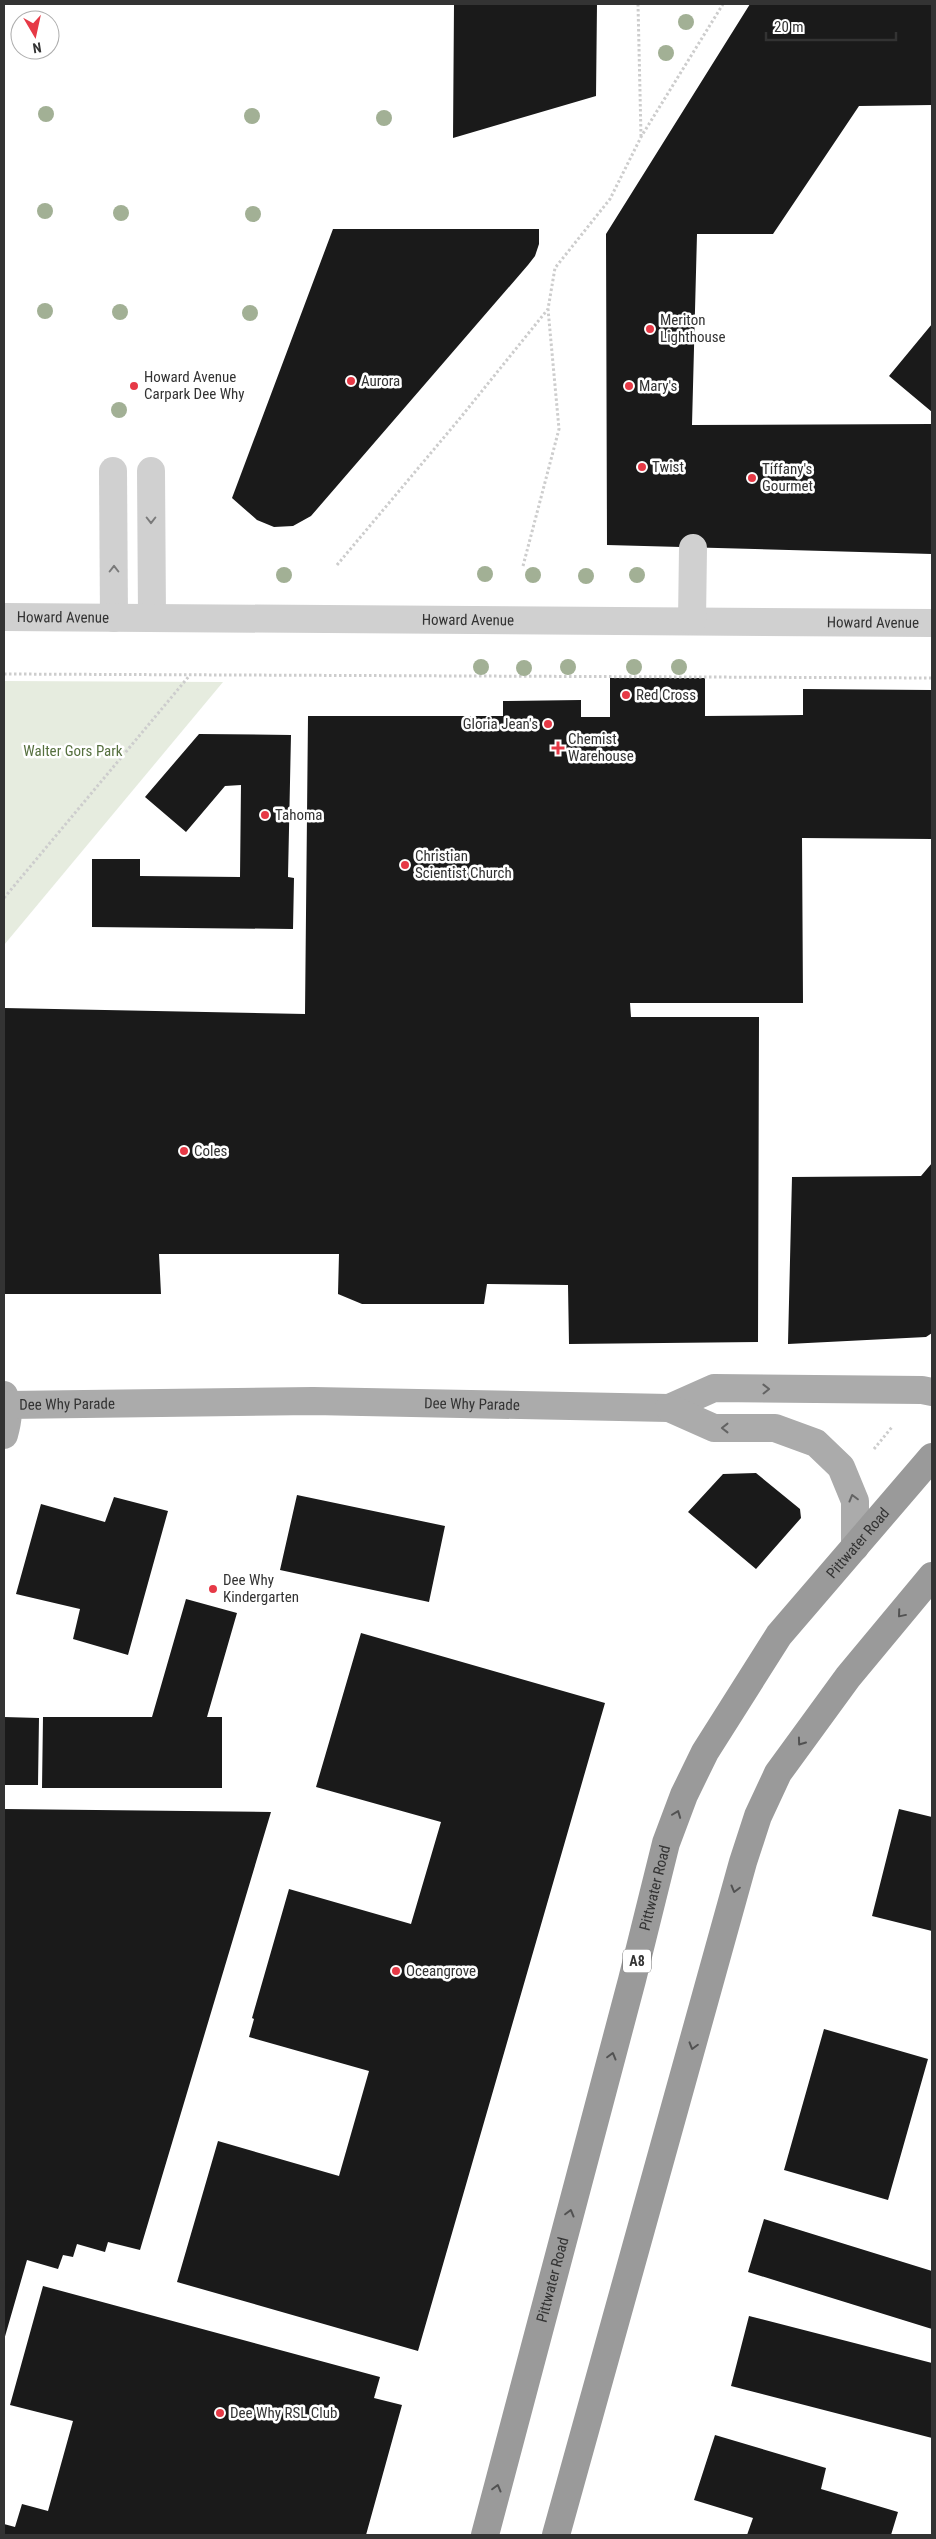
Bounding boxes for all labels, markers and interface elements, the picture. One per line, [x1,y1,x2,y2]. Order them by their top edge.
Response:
north arrow [10,10,60,60]
scale bar [766,10,896,42]
text: 20 m [774,18,804,36]
text: N [32,39,43,56]
place label: Meriton Lighthouse [660,311,726,346]
marker: Meriton Lighthouse [644,323,656,335]
place label: Howard Avenue Carpark Dee Why [144,368,245,403]
place label: Aurora [361,372,400,390]
marker: Aurora [345,375,357,387]
place label: Mary's [639,377,678,395]
marker: Howard Avenue Carpark Dee Why [128,380,140,392]
marker: Mary's [623,380,635,392]
place label: Twist [652,458,684,476]
place label: Tiffany's Gourmet [762,460,813,495]
marker: Twist [636,461,648,473]
marker: Tiffany's Gourmet [746,472,758,484]
one-way arrow [146,516,156,524]
one-way arrow [109,565,119,572]
street label: Howard Avenue [17,608,109,627]
street label: Howard Avenue [422,611,514,629]
street label: Howard Avenue [827,613,919,632]
place label: Red Cross [636,686,696,704]
marker: Red Cross [620,689,632,701]
place label: Gloria Jean's [463,715,538,733]
marker: Gloria Jean's [542,718,554,730]
place label: Chemist Warehouse [568,730,634,765]
park label: Walter Gors Park [23,742,123,760]
marker: Chemist Warehouse [552,742,564,754]
place label: Tahoma [275,806,322,824]
marker: Tahoma [259,809,271,821]
place label: Christian Scientist Church [415,847,512,882]
marker: Christian Scientist Church [399,859,411,871]
place label: Coles [194,1142,228,1160]
marker: Coles [178,1145,190,1157]
one-way arrow [762,1383,770,1394]
street label: Dee Why Parade [424,1394,520,1414]
street label: Dee Why Parade [19,1395,115,1414]
one-way arrow [720,1423,728,1433]
one-way arrow [848,1495,858,1503]
street label: Pittwater Road [823,1504,893,1582]
place label: Dee Why Kindergarten [223,1571,299,1606]
marker: Dee Why Kindergarten [207,1583,219,1595]
one-way arrow [898,1608,907,1617]
one-way arrow [798,1736,807,1746]
one-way arrow [671,1811,681,1819]
street label: Pittwater Road [636,1843,674,1932]
one-way arrow [731,1884,741,1892]
road number: A8 [623,1950,651,1972]
place label: Oceangrove [406,1962,476,1980]
marker: Oceangrove [390,1965,402,1977]
one-way arrow [688,2041,698,2049]
one-way arrow [606,2051,617,2060]
one-way arrow [565,2209,575,2217]
street label: Pittwater Road [533,2235,572,2324]
place label: Dee Why RSL Club [230,2404,337,2422]
marker: Dee Why RSL Club [214,2407,226,2419]
one-way arrow [492,2485,502,2493]

